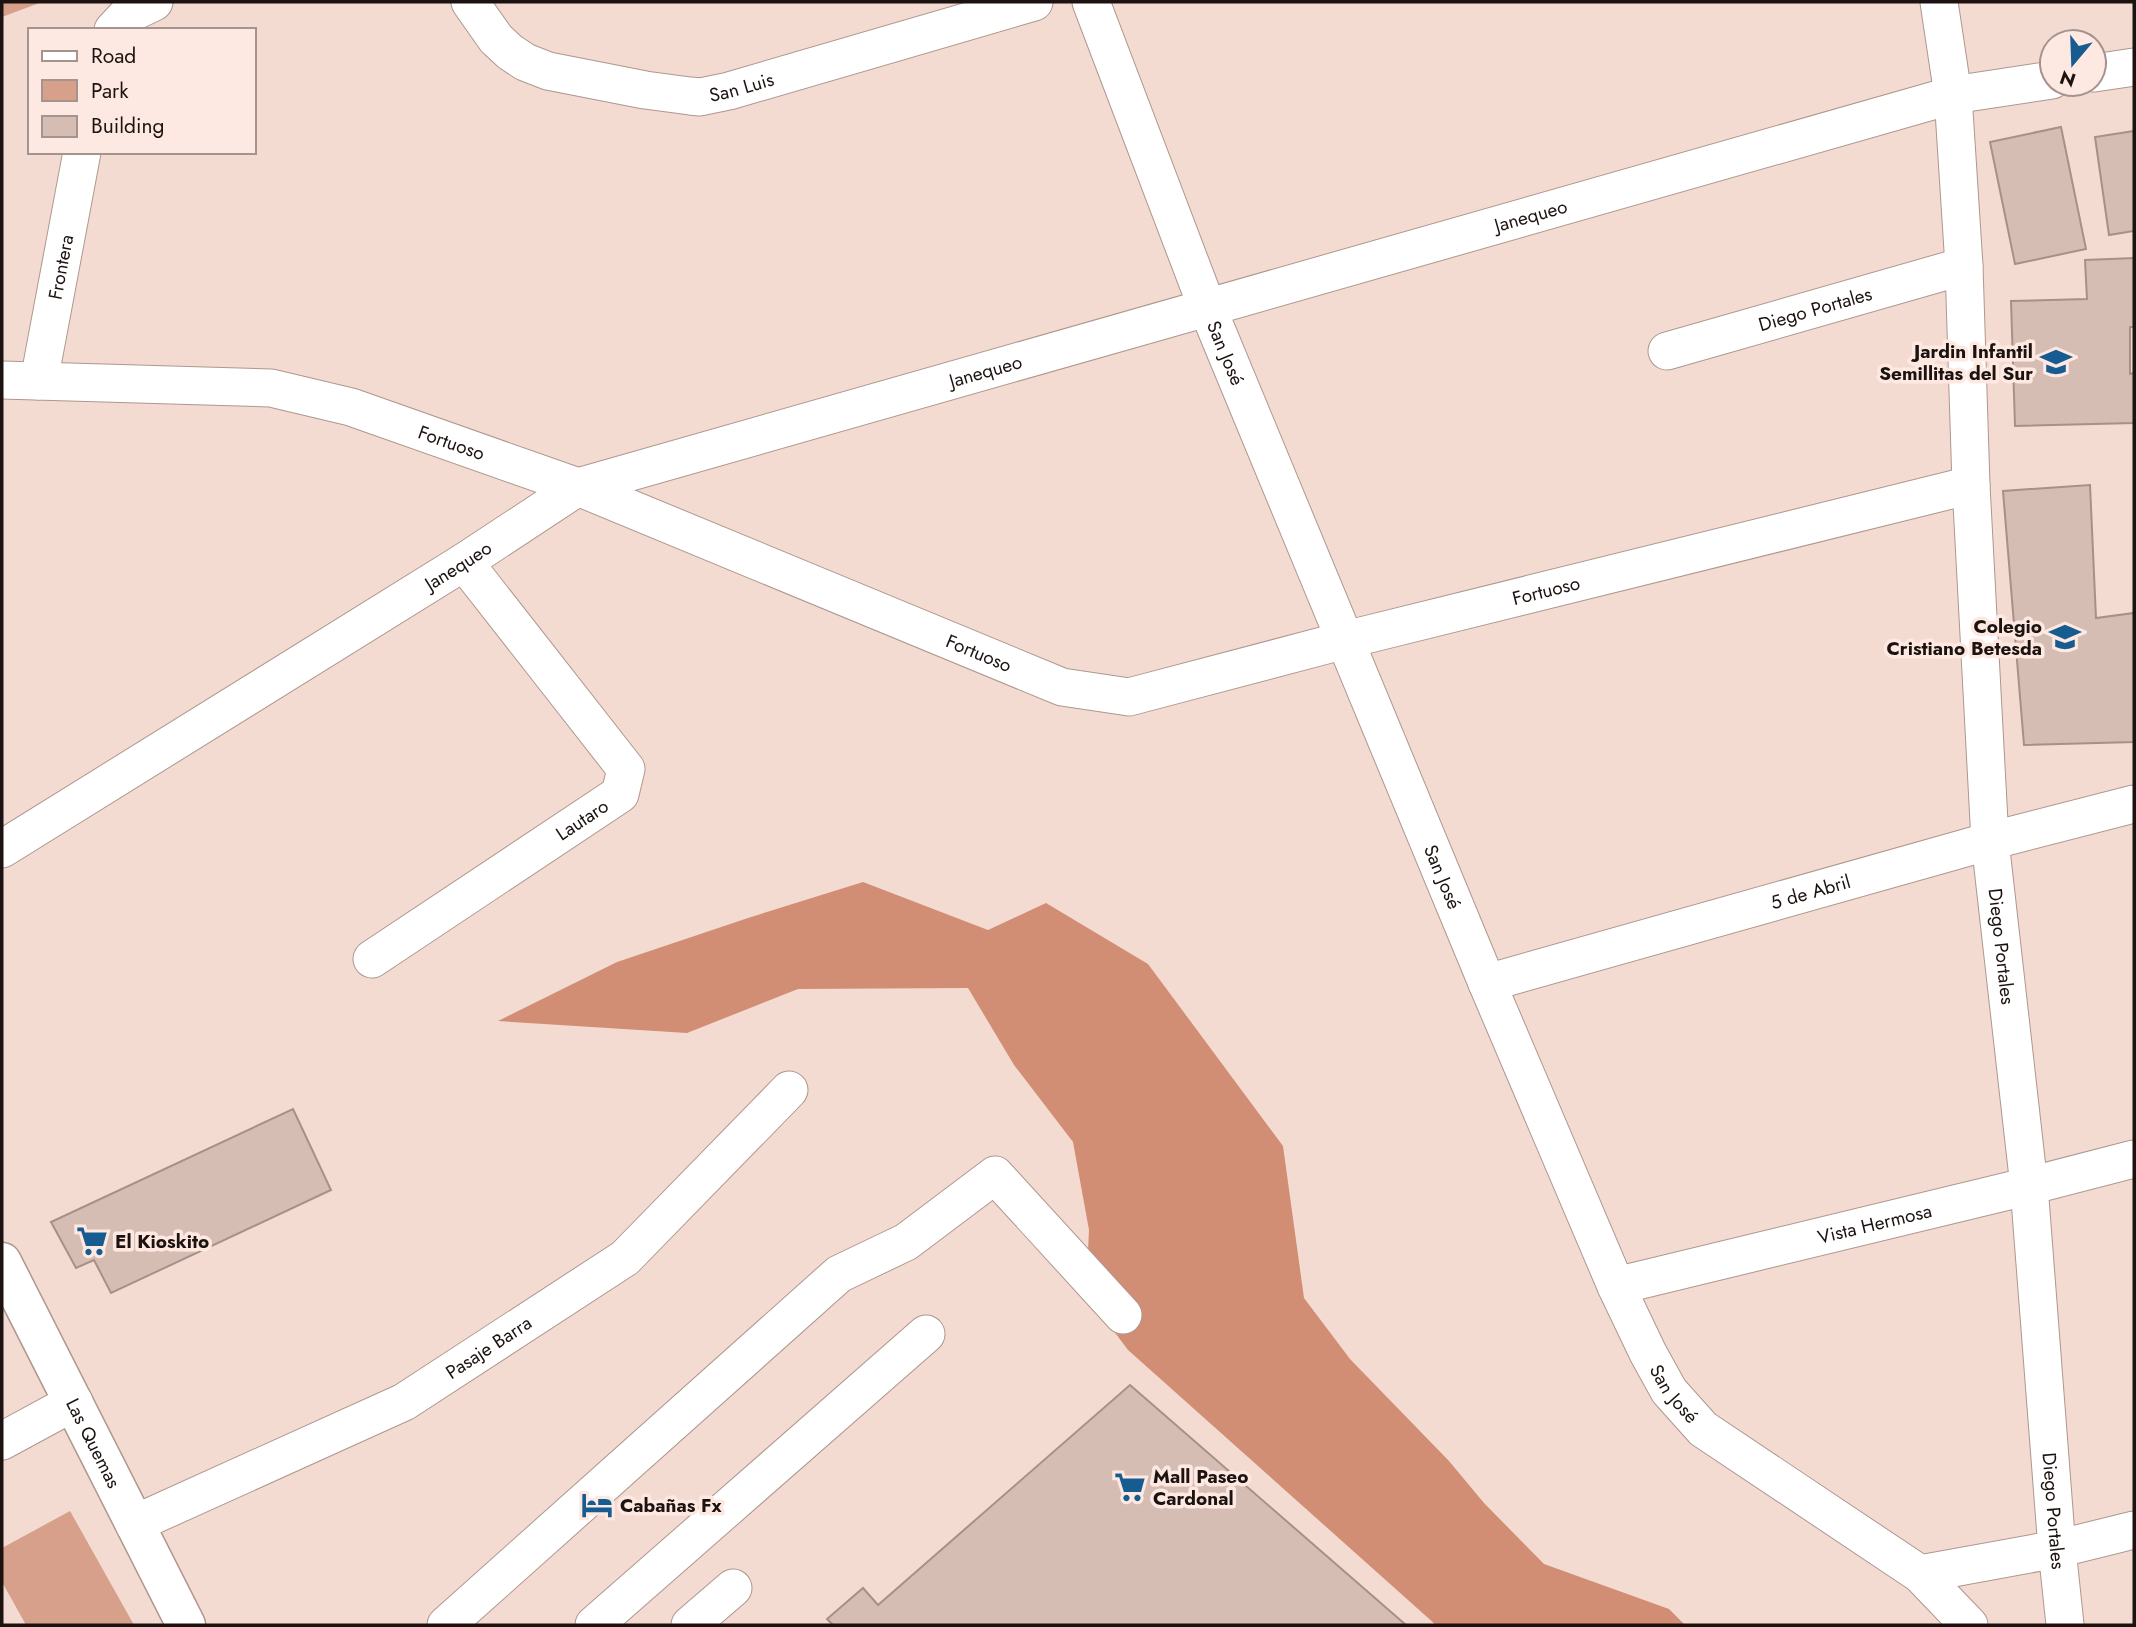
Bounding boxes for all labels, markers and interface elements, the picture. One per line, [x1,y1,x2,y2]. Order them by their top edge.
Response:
legend [28,28,256,154]
north arrow [2038,28,2108,98]
text: Road [91,41,136,71]
text: N [2056,63,2079,94]
street label: San Luis [707,66,777,109]
text: Park [91,76,129,106]
text: Building [91,111,164,141]
street label: Janequeo [1488,193,1570,240]
street label: Frontera [42,232,80,302]
street label: Diego Portales [1755,280,1875,338]
street label: San José [1200,317,1251,390]
place label: Jardin Infantil Semillitas del Sur [1879,338,2033,387]
school or university icon: Jardin Infantil Semillitas del Sur [2039,345,2073,379]
street label: Janequeo [943,348,1025,395]
street label: Fortuoso [414,419,488,467]
street label: Janequeo [417,534,497,599]
street label: Fortuoso [1510,569,1583,612]
place label: Colegio Cristiano Betesda [1887,613,2042,662]
school or university icon: Colegio Cristiano Betesda [2048,620,2082,654]
street label: Fortuoso [942,628,1016,679]
street label: Lautaro [550,793,614,847]
street label: San José [1417,841,1468,914]
street label: 5 de Abril [1767,868,1854,916]
street label: Diego Portales [1981,887,2021,1006]
street label: Vista Hermosa [1815,1197,1934,1251]
supermarket icon: El Kioskito [75,1224,109,1258]
place label: El Kioskito [115,1228,209,1255]
street label: Pasaje Barra [440,1309,537,1386]
street label: San José [1643,1359,1705,1429]
street label: Las Quemas [59,1394,128,1493]
street label: Diego Portales [2036,1452,2072,1571]
place label: Mall Paseo Cardonal [1153,1463,1248,1512]
supermarket icon: Mall Paseo Cardonal [1113,1470,1147,1504]
hotel icon: Cabañas Fx [580,1488,614,1522]
place label: Cabañas Fx [620,1492,723,1519]

